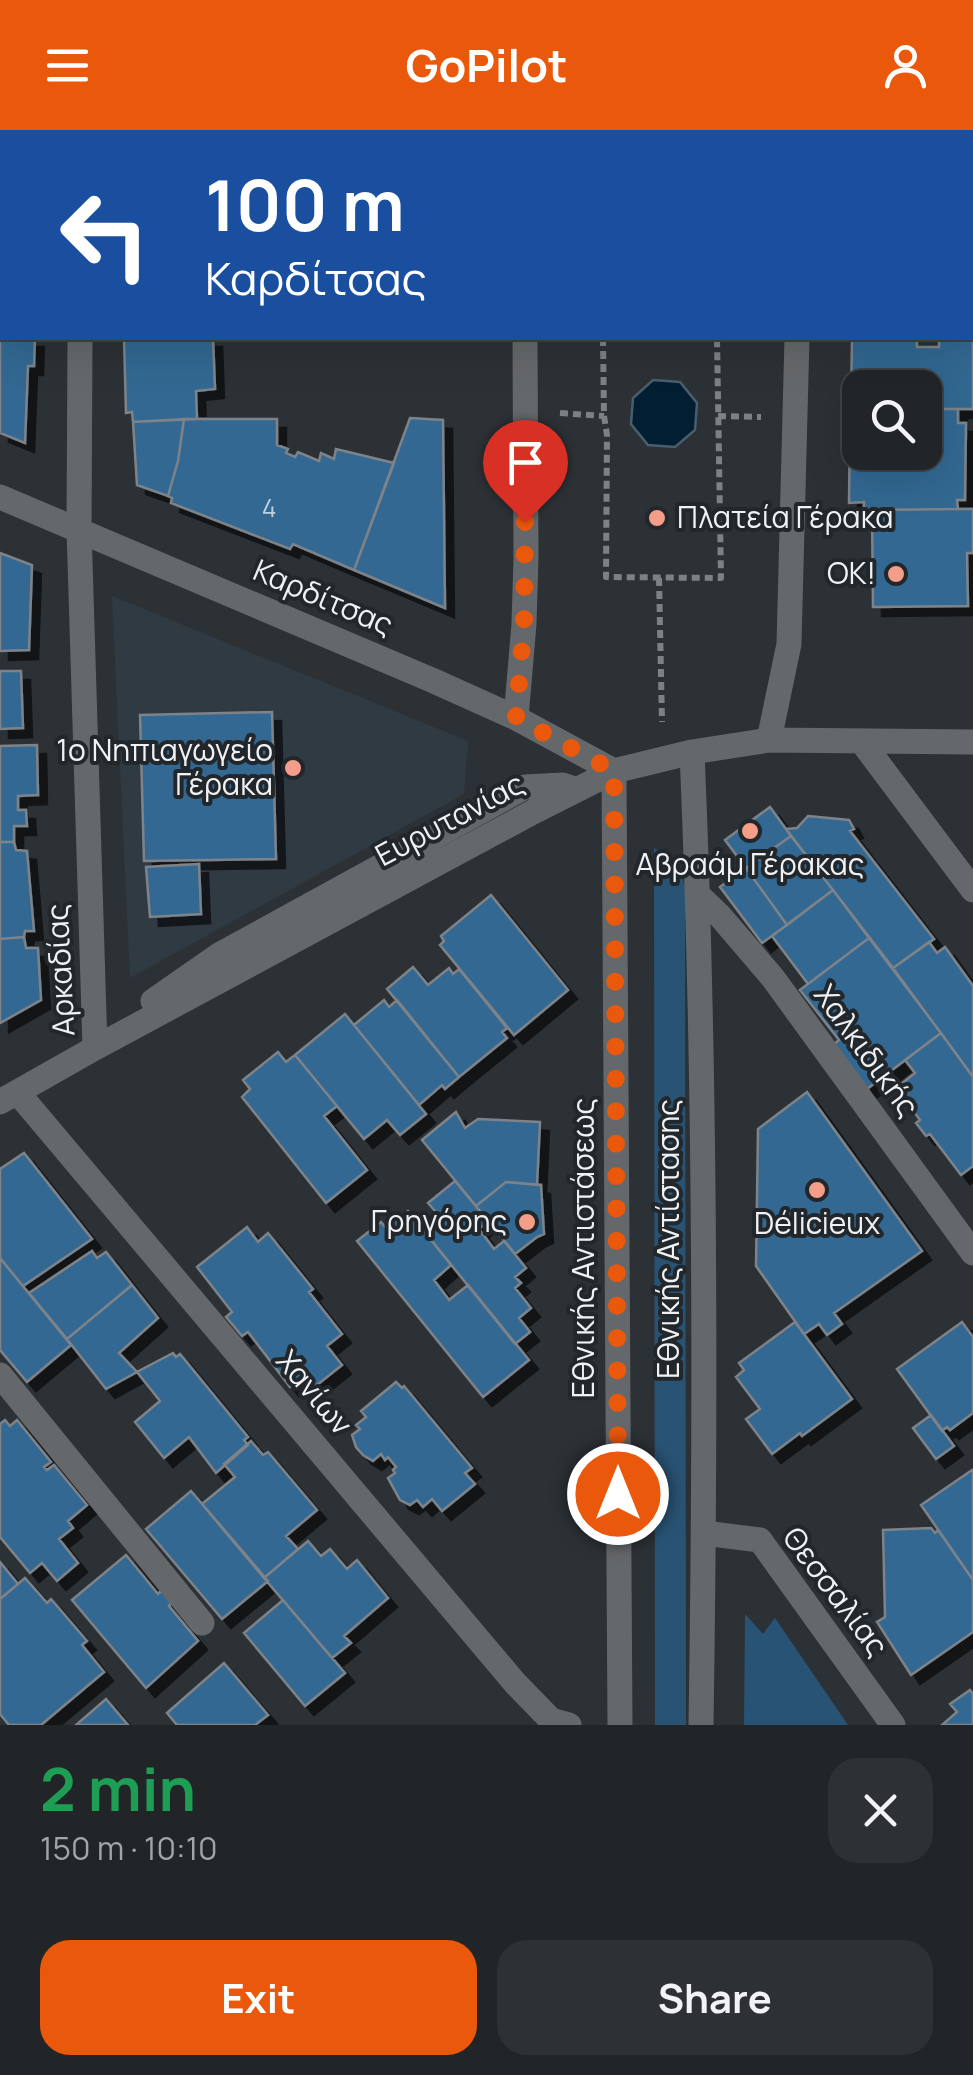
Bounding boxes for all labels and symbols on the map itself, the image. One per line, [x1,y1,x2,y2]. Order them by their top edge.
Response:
pin [483,420,568,523]
house number: 4 [262,490,276,525]
place label: Πλατεία Γέρακα [677,496,893,537]
marker: Πλατεία Γέρακα [646,507,668,529]
street label: Καρδίτσας [248,549,400,644]
place label: OK! [827,552,876,593]
marker: OK! [885,563,907,585]
place label: 1ο Νηπιαγωγείο Γέρακα [56,729,273,804]
marker: 1ο Νηπιαγωγείο Γέρακα [282,757,304,779]
street label: Ευρυτανίας [368,762,531,875]
marker: Αβραάμ Γέρακας [739,820,761,842]
place label: Αβραάμ Γέρακας [636,843,864,884]
street label: Αρκαδίας [36,903,83,1037]
street label: Χαλκιδικής [805,976,929,1124]
street label: Εθνικής Αντιστάσεως [562,1098,603,1398]
street label: Εθνικής Αντίστασης [647,1099,688,1379]
marker: Délicieux [806,1179,828,1201]
place label: Γρηγόρης [371,1200,507,1241]
place label: Délicieux [754,1202,880,1243]
marker: Γρηγόρης [516,1211,538,1233]
street label: Χανίων [268,1341,363,1443]
position arrow [566,1442,670,1546]
street label: Θεσσαλίας [774,1518,898,1664]

